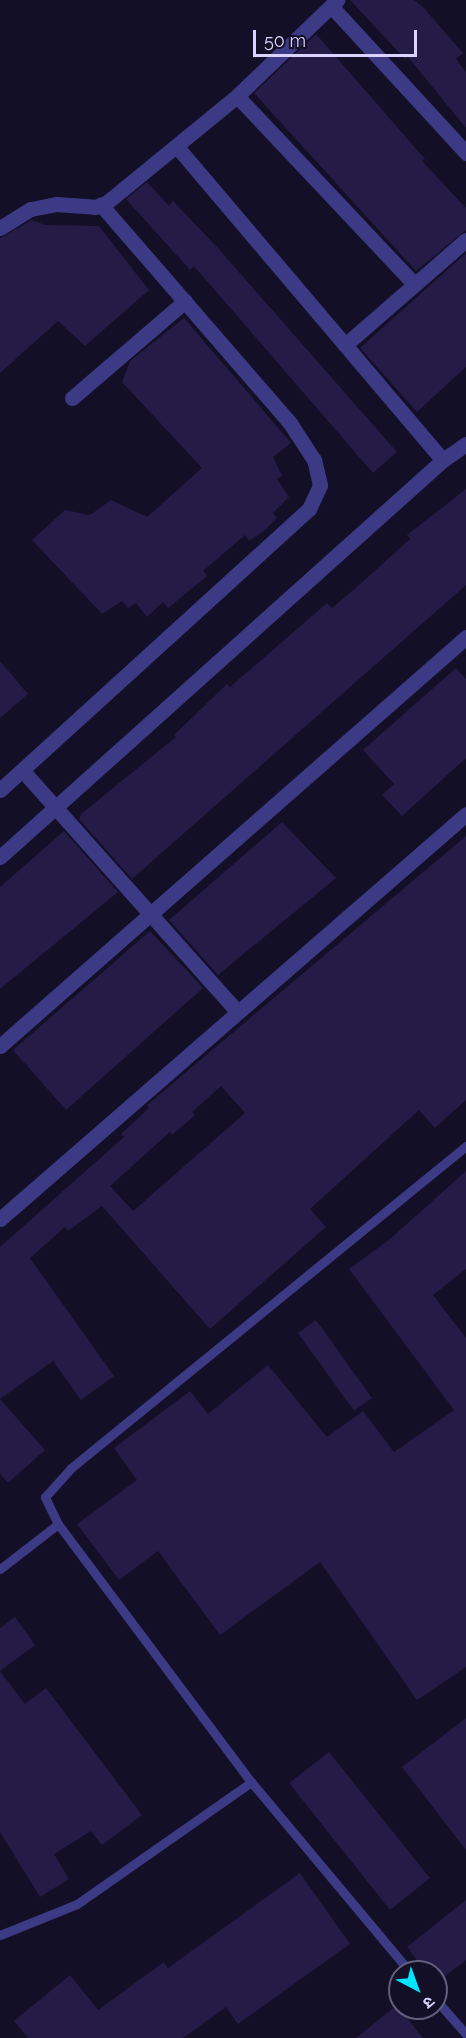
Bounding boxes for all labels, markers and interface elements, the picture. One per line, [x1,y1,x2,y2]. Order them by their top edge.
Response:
scale bar [256,18,420,56]
text: 50 m [264,30,306,51]
north arrow [388,1960,448,2020]
text: उ [419,1992,439,2013]

